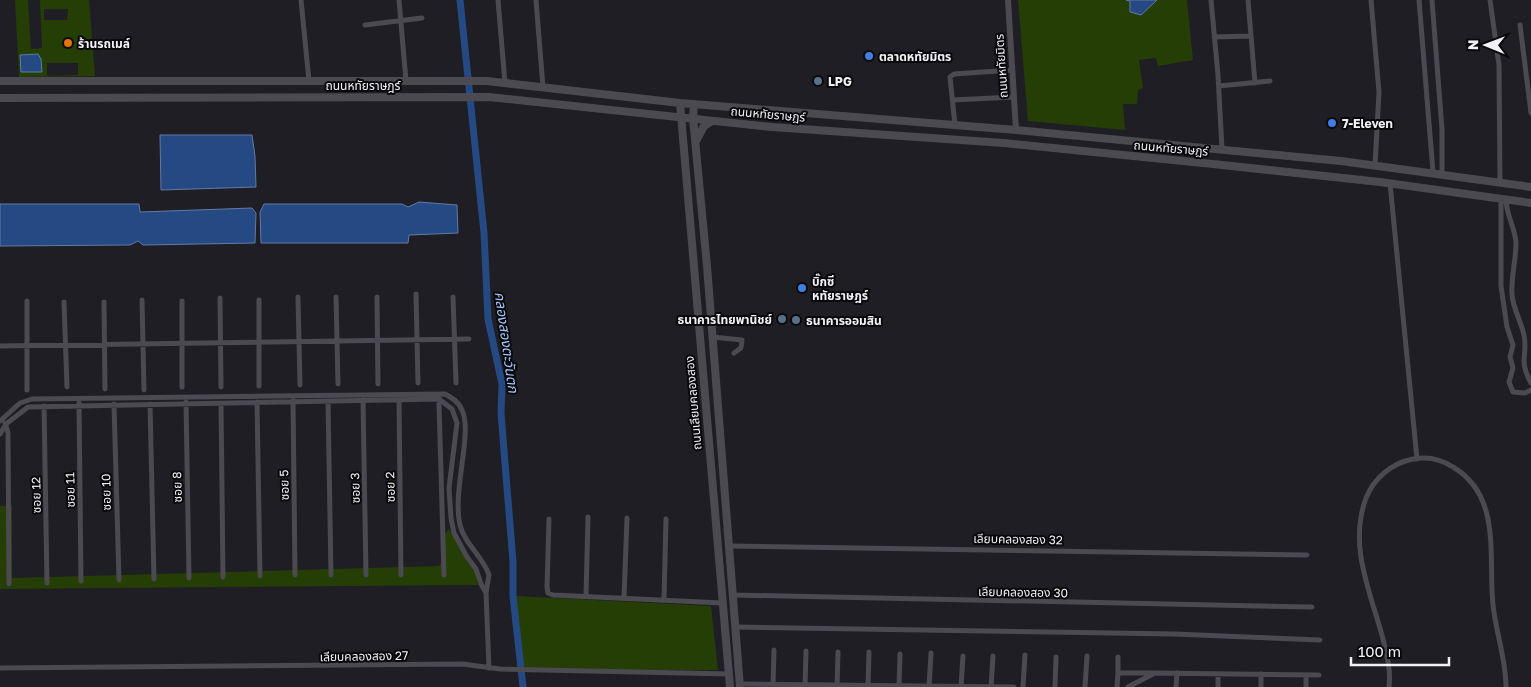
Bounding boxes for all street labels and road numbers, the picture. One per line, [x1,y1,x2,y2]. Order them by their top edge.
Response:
street label: ถนนหทัยมิตร [991,33,1011,99]
street label: ถนนหทัยราษฎร์ [326,78,401,93]
street label: ถนนหทัยราษฎร์ [730,103,807,125]
street label: ถนนหทัยราษฎร์ [1133,137,1210,159]
street label: ถนนเลียบคลองสอง [681,355,705,451]
street label: ซอย 5 [276,470,292,500]
street label: ซอย 8 [169,471,185,503]
street label: ซอย 11 [62,472,78,508]
street label: ซอย 2 [382,472,398,502]
street label: ซอย 10 [98,473,114,511]
street label: ซอย 3 [347,473,363,503]
street label: ซอย 12 [28,477,44,513]
street label: เลียบคลองสอง 32 [973,531,1063,547]
street label: เลียบคลองสอง 30 [978,584,1068,600]
street label: เลียบคลองสอง 27 [320,648,408,664]

